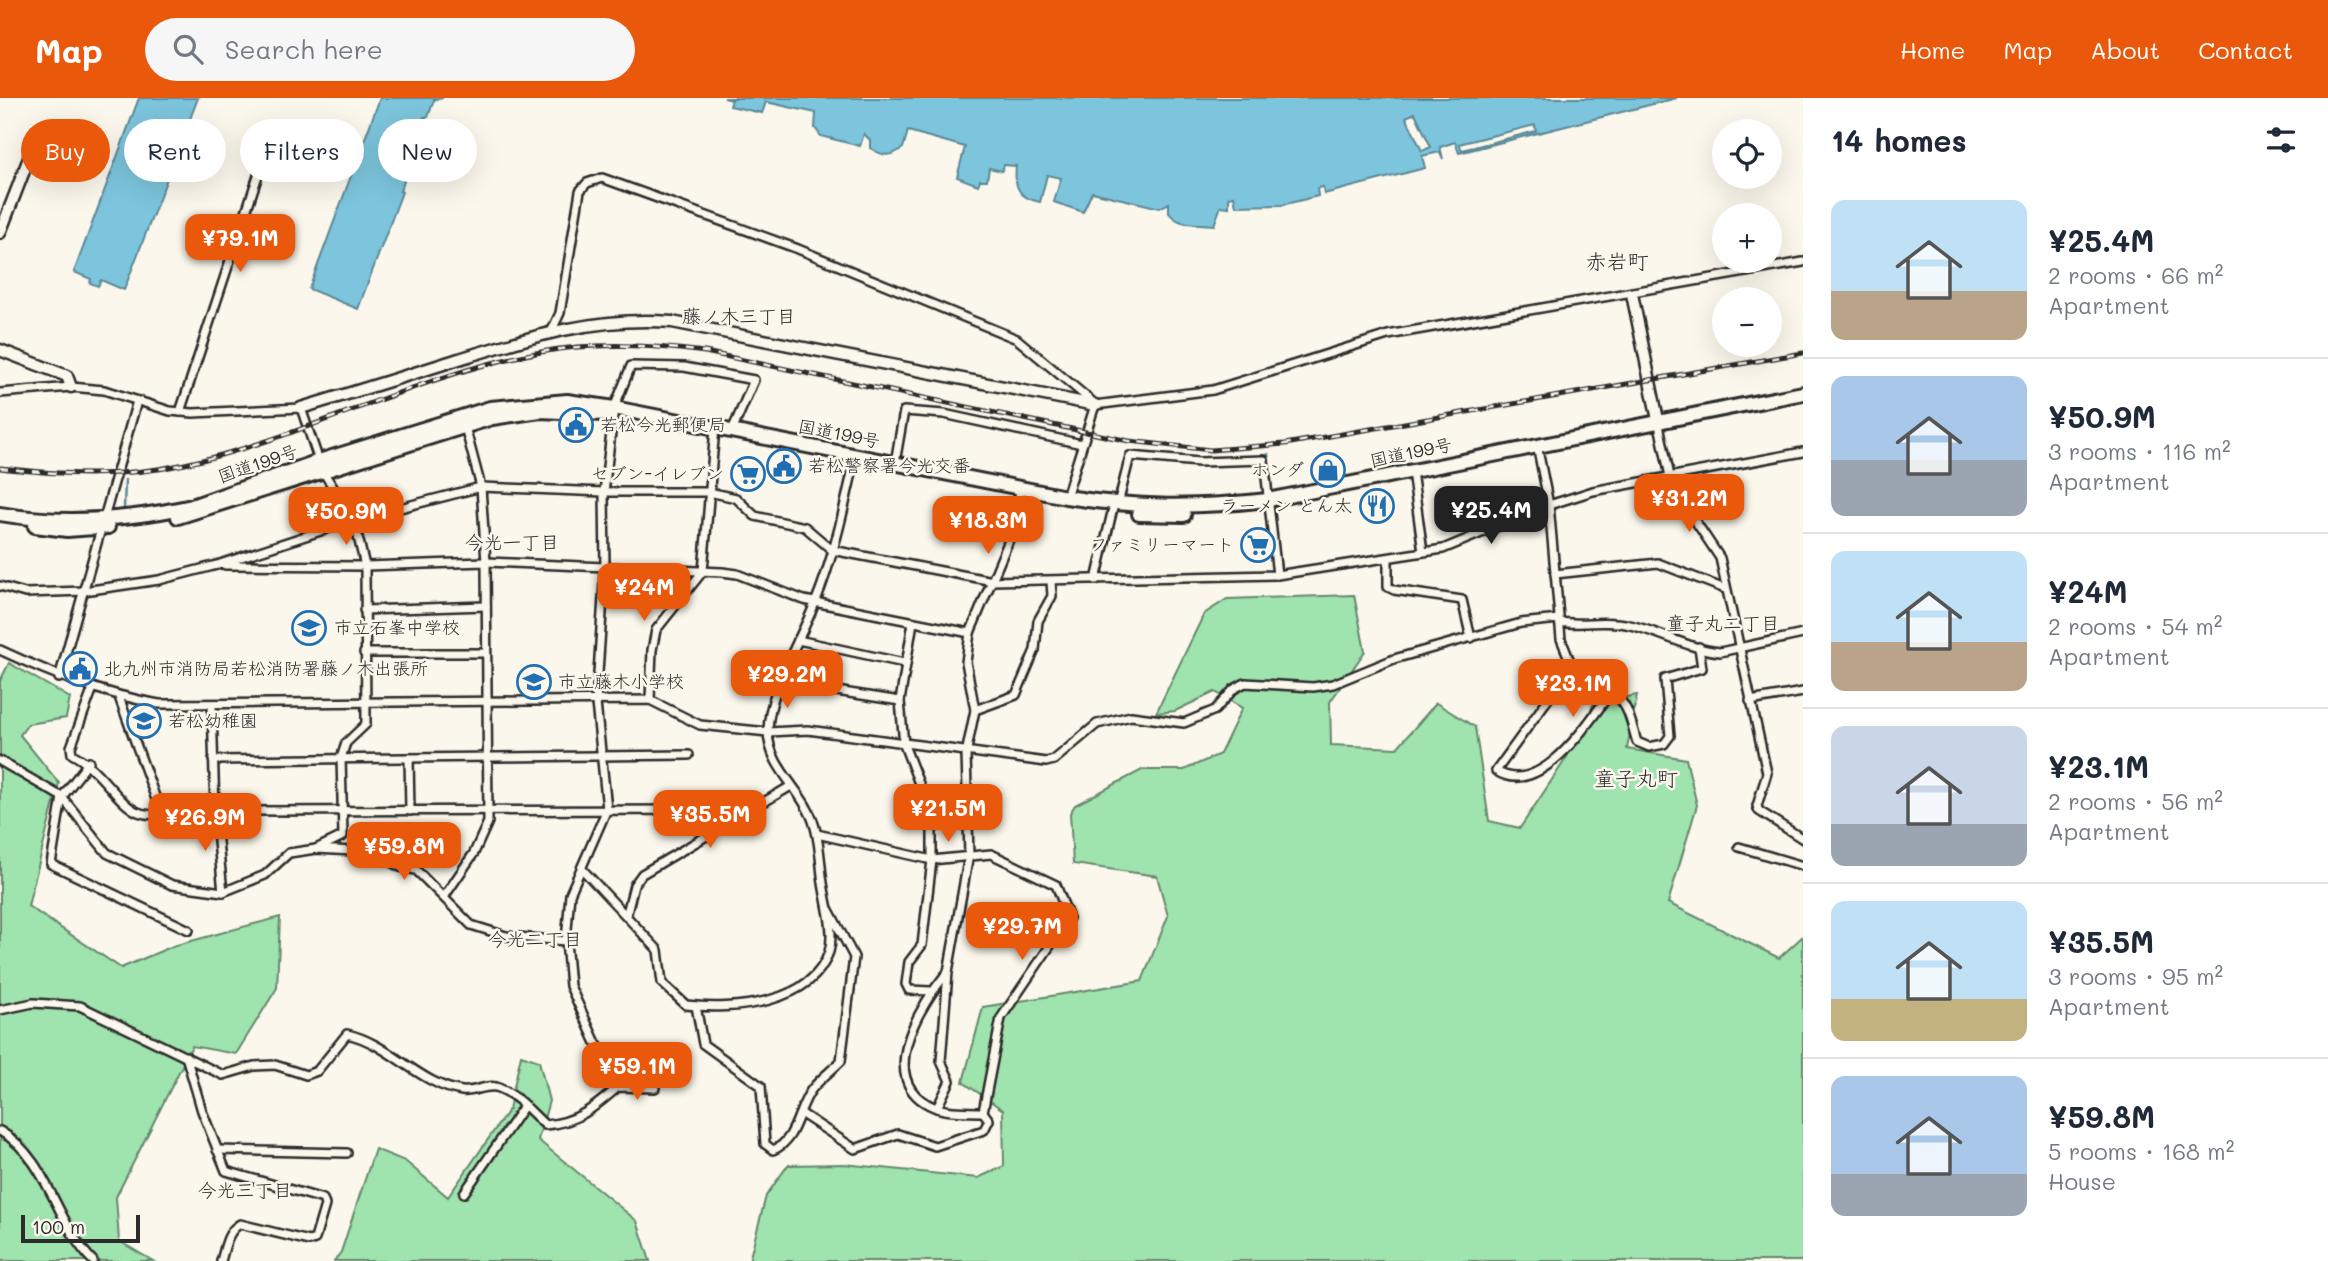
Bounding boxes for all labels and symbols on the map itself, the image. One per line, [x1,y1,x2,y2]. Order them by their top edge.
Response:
pin: ¥79.1M [183,214,297,274]
district label: 赤岩町 [1586,247,1649,274]
district label: 藤ノ木三丁目 [682,303,796,328]
public building icon: 若松今光郵便局 [557,406,595,444]
place label: 若松今光郵便局 [600,412,726,436]
street label: 国道199号 [796,413,882,453]
street label: 国道199号 [1368,432,1454,472]
street label: 国道199号 [214,438,301,488]
public building icon: 若松警察署今光交番 [765,447,803,485]
shop icon: ホンダ [1309,451,1347,489]
place label: 若松警察署今光交番 [808,453,970,477]
supermarket icon: セブン-イレブン [729,455,767,493]
place label: ホンダ [1251,457,1304,481]
place label: セブン-イレブン [590,461,724,485]
pin: ¥31.2M [1632,474,1746,534]
pin: ¥25.4M [1434,486,1548,546]
restaurant icon: ラーメン とん太 [1358,487,1396,525]
pin: ¥50.9M [289,488,403,547]
place label: ラーメン とん太 [1220,493,1352,517]
pin: ¥18.3M [931,496,1045,556]
supermarket icon: ファミリーマート [1239,526,1277,564]
district label: 今光一丁目 [464,529,560,554]
place label: ファミリーマート [1090,532,1234,556]
pin: ¥24M [603,564,685,623]
school or university icon: 市立石峯中学校 [290,609,328,647]
district label: 童子丸二丁目 [1666,610,1780,635]
place label: 市立石峯中学校 [334,615,460,639]
public building icon: 北九州市消防局若松消防署藤ノ木出張所 [61,650,99,688]
pin: ¥29.2M [730,650,844,710]
place label: 北九州市消防局若松消防署藤ノ木出張所 [104,656,428,680]
pin: ¥23.1M [1516,660,1630,719]
school or university icon: 市立藤木小学校 [515,663,553,701]
place label: 市立藤木小学校 [558,669,684,693]
school or university icon: 若松幼稚園 [125,702,163,740]
place label: 若松幼稚園 [168,708,258,732]
district label: 童子丸町 [1594,764,1678,791]
pin: ¥21.5M [891,784,1005,844]
pin: ¥35.5M [653,790,767,850]
pin: ¥26.9M [148,794,262,853]
pin: ¥59.8M [347,822,461,882]
pin: ¥29.7M [965,902,1079,962]
district label: 今光二丁目 [487,926,583,951]
pin: ¥59.1M [580,1042,694,1102]
district label: 今光三丁目 [197,1177,293,1202]
scale bar [21,1212,140,1244]

